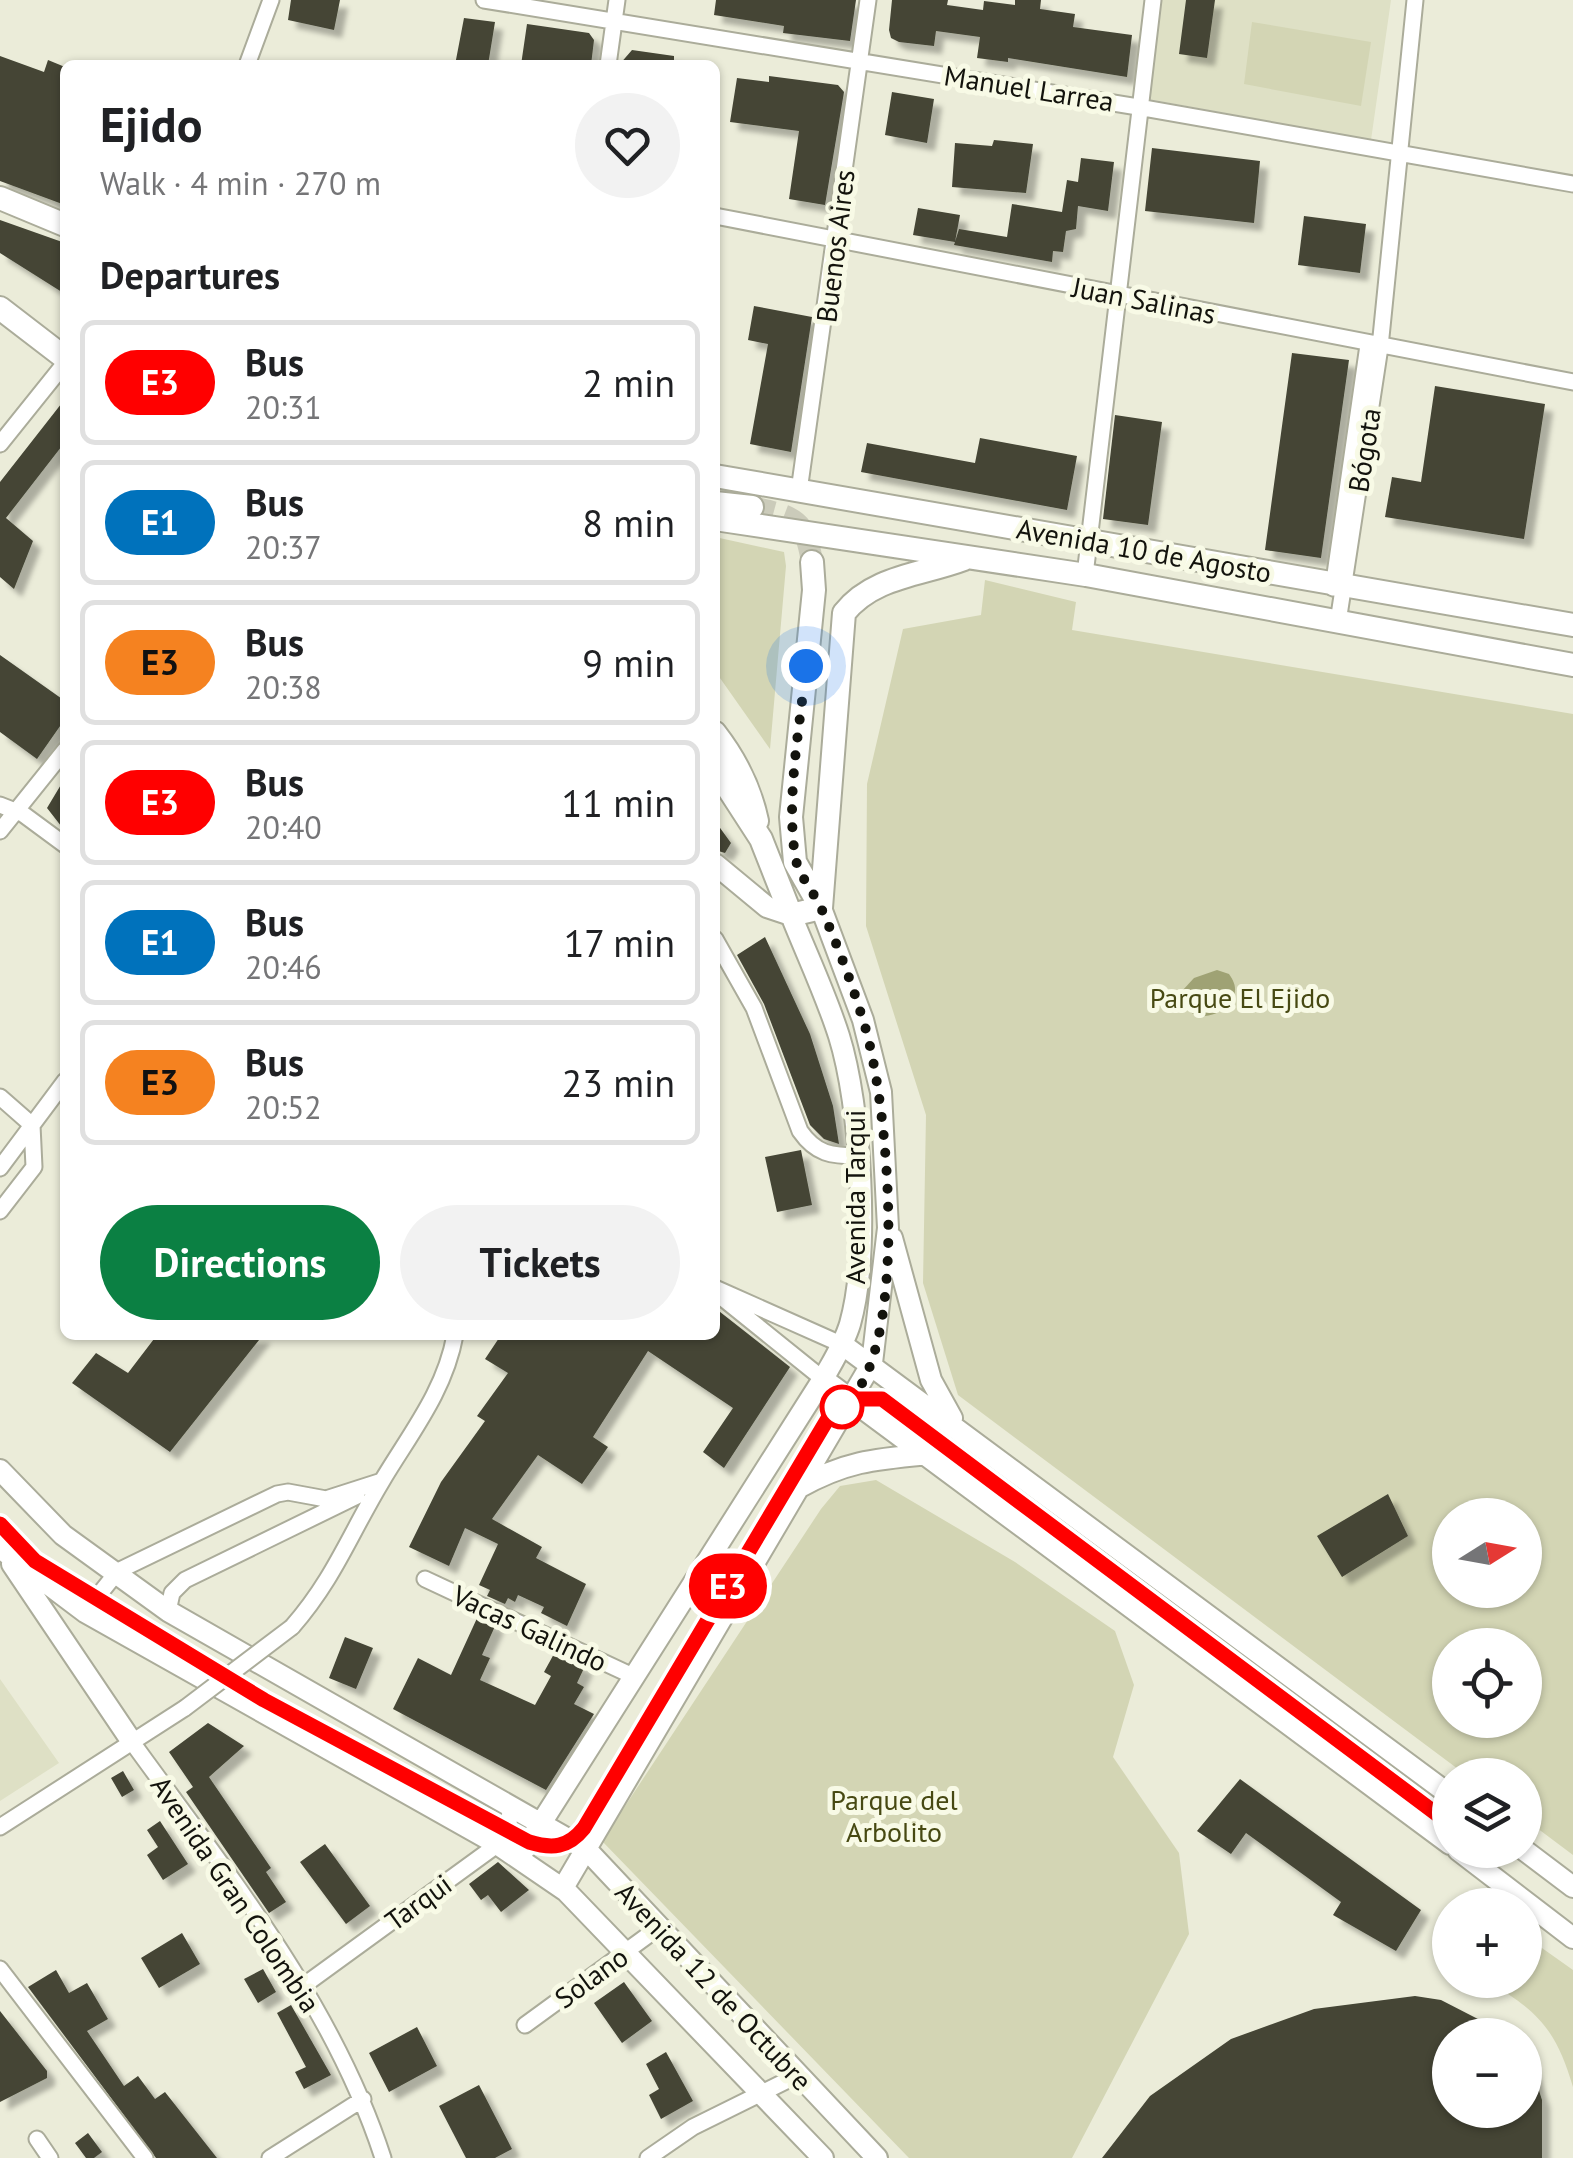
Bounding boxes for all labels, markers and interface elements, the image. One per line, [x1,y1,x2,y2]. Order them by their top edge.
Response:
street label: Manuel Larrea [942,56,1116,120]
text: Ejido [100,93,202,155]
button: heart [575,93,680,198]
text: Walk · 4 min · 270 m [100,162,381,204]
street label: Buenos Aires [807,167,863,325]
text: Departures [100,250,280,299]
street label: Juan Salinas [1068,268,1219,332]
text: Bus [245,337,304,386]
text: 2 min [582,358,675,407]
text: E3 [141,359,179,405]
text: 20:31 [245,386,322,428]
street label: Bógota [1339,405,1389,495]
text: Bus [245,477,304,526]
text: 8 min [582,498,675,547]
text: E1 [141,499,179,545]
street label: Avenida 10 de Agosto [1014,509,1274,591]
text: 20:37 [245,526,322,568]
text: Bus [245,617,304,666]
text: 9 min [582,638,675,687]
text: E3 [141,639,179,685]
your location [781,641,831,691]
text: 20:38 [245,666,322,708]
text: Bus [245,757,304,806]
text: 11 min [562,778,675,827]
text: E3 [141,779,179,825]
text: 20:40 [245,806,322,848]
text: Bus [245,897,304,946]
text: 17 min [564,918,675,967]
text: E1 [141,919,179,965]
text: 20:46 [245,946,322,988]
park label: Parque El Ejido [1150,979,1330,1016]
text: Bus [245,1037,304,1086]
text: 23 min [562,1058,675,1107]
text: E3 [141,1059,179,1105]
text: 20:52 [245,1086,322,1128]
street label: Avenida Tarqui [836,1110,873,1284]
button: Directions [100,1205,380,1320]
button: Tickets [400,1205,680,1320]
unlabelled marker [821,1386,863,1428]
north arrow [1432,1498,1542,1608]
map controls [1432,1498,1542,2128]
line badge: E3 [683,1554,773,1618]
text: E3 [709,1563,747,1609]
street label: Vacas Galindo [446,1576,613,1680]
button: locate [1432,1628,1542,1738]
button: layers [1432,1758,1542,1868]
street label: Avenida Gran Colombia [143,1768,329,2020]
park label: Parque del Arbolito [830,1781,958,1850]
street label: Tarqui [377,1865,459,1939]
street label: Avenida 12 de Octubre [608,1874,820,2098]
button: + [1432,1888,1542,1998]
street label: Solano [547,1938,635,2016]
button: − [1432,2018,1542,2128]

